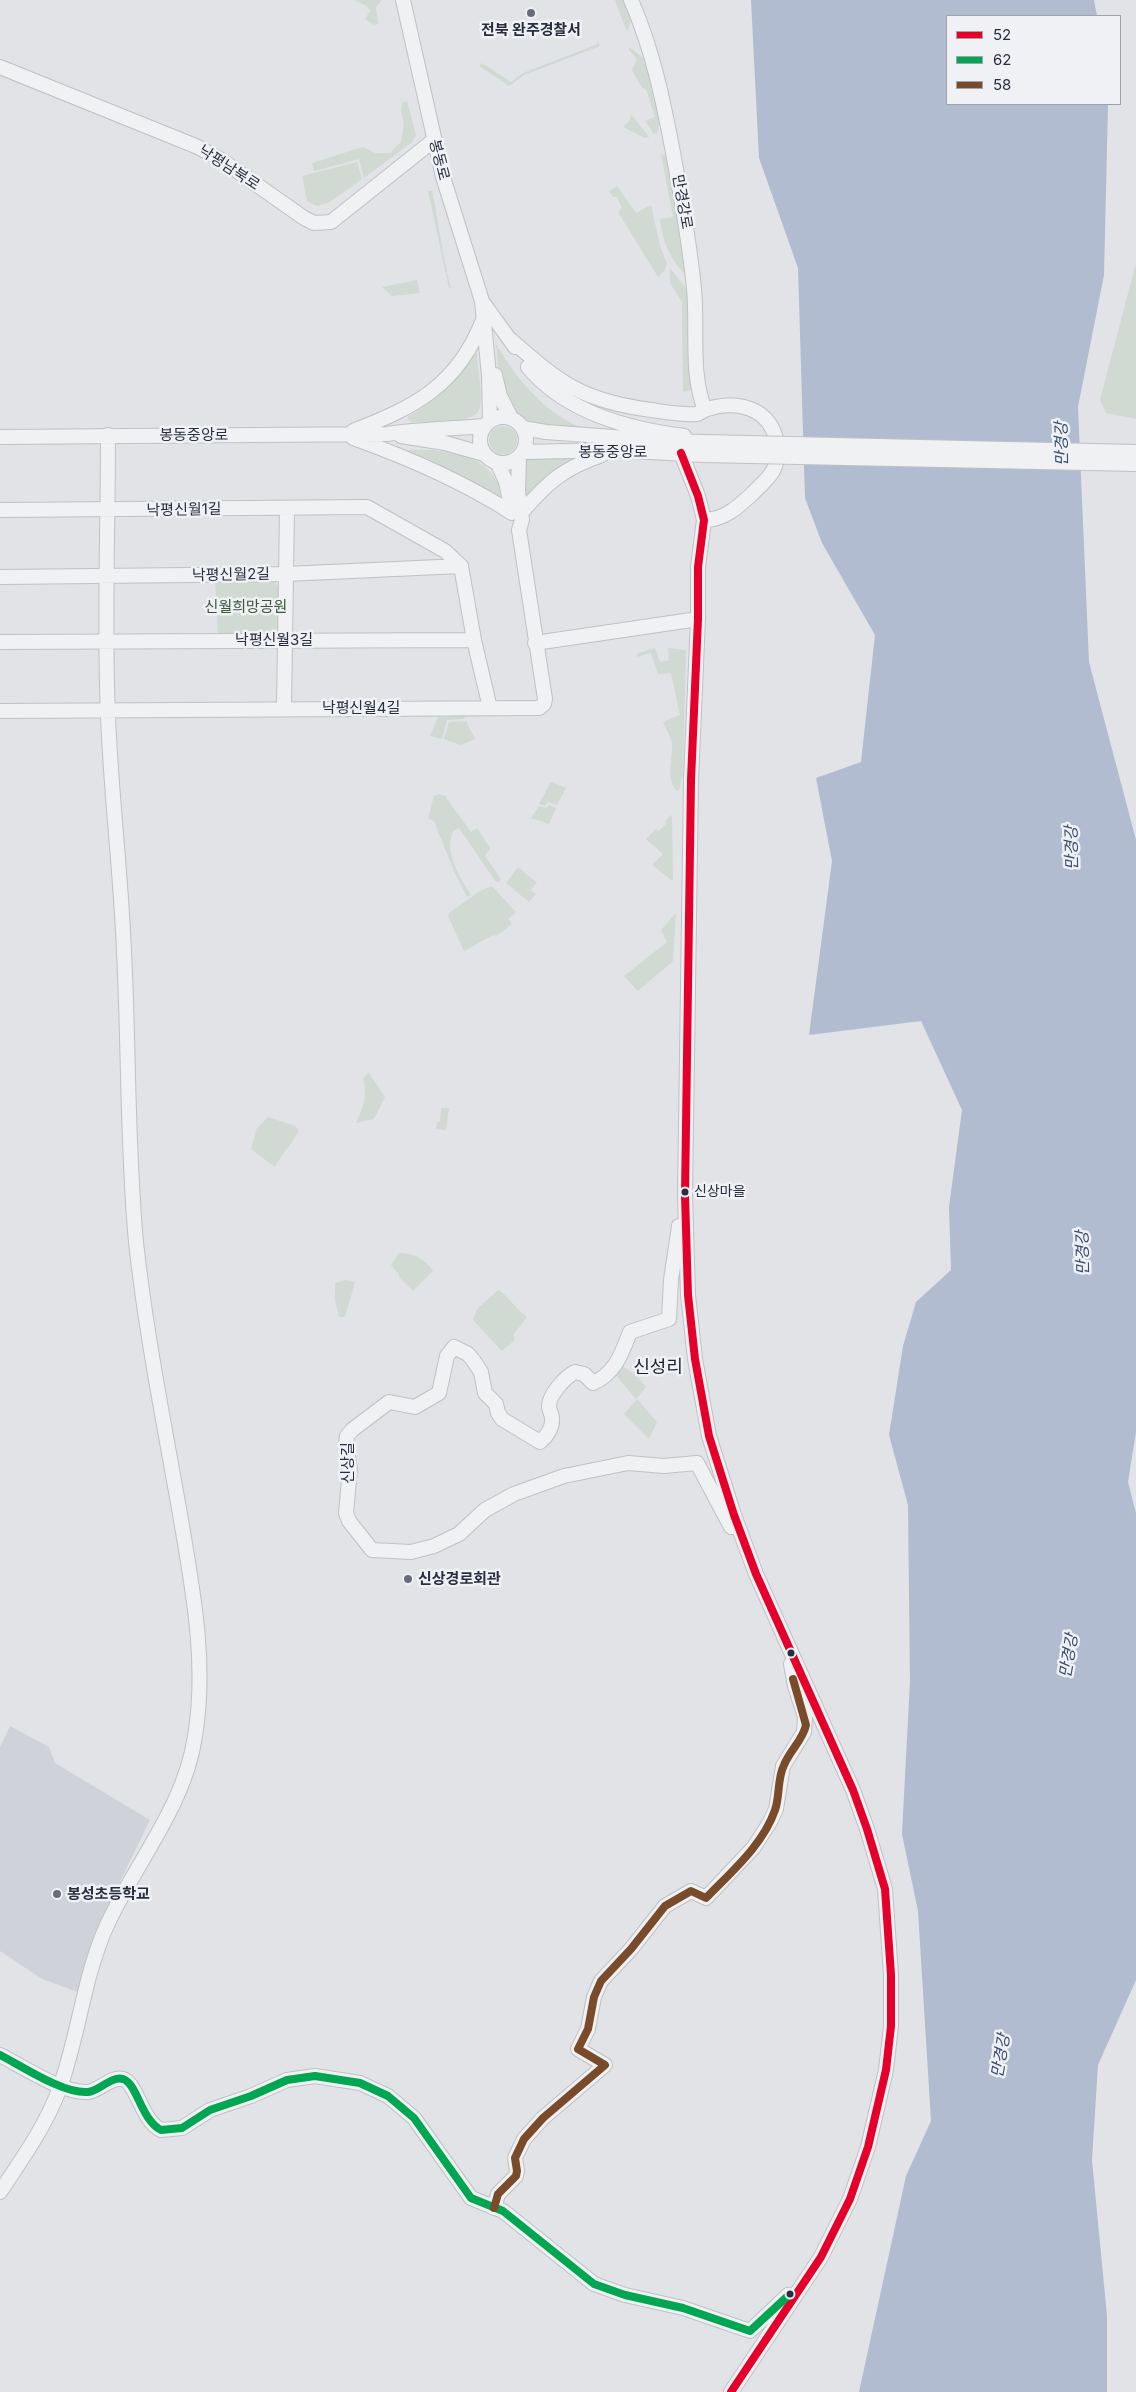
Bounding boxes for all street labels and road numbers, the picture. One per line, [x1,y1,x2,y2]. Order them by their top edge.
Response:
street label: 봉동로 [425,138,453,182]
street label: 낙평남북로 [195,142,263,194]
street label: 만경강로 [668,173,696,231]
street label: 봉동중앙로 [160,426,228,444]
street label: 봉동중앙로 [579,443,647,461]
street label: 낙평신월1길 [146,500,222,520]
street label: 낙평신월2길 [192,565,270,585]
street label: 낙평신월3길 [235,631,313,649]
street label: 낙평신월4길 [322,699,400,717]
street label: 신상길 [339,1442,357,1484]

